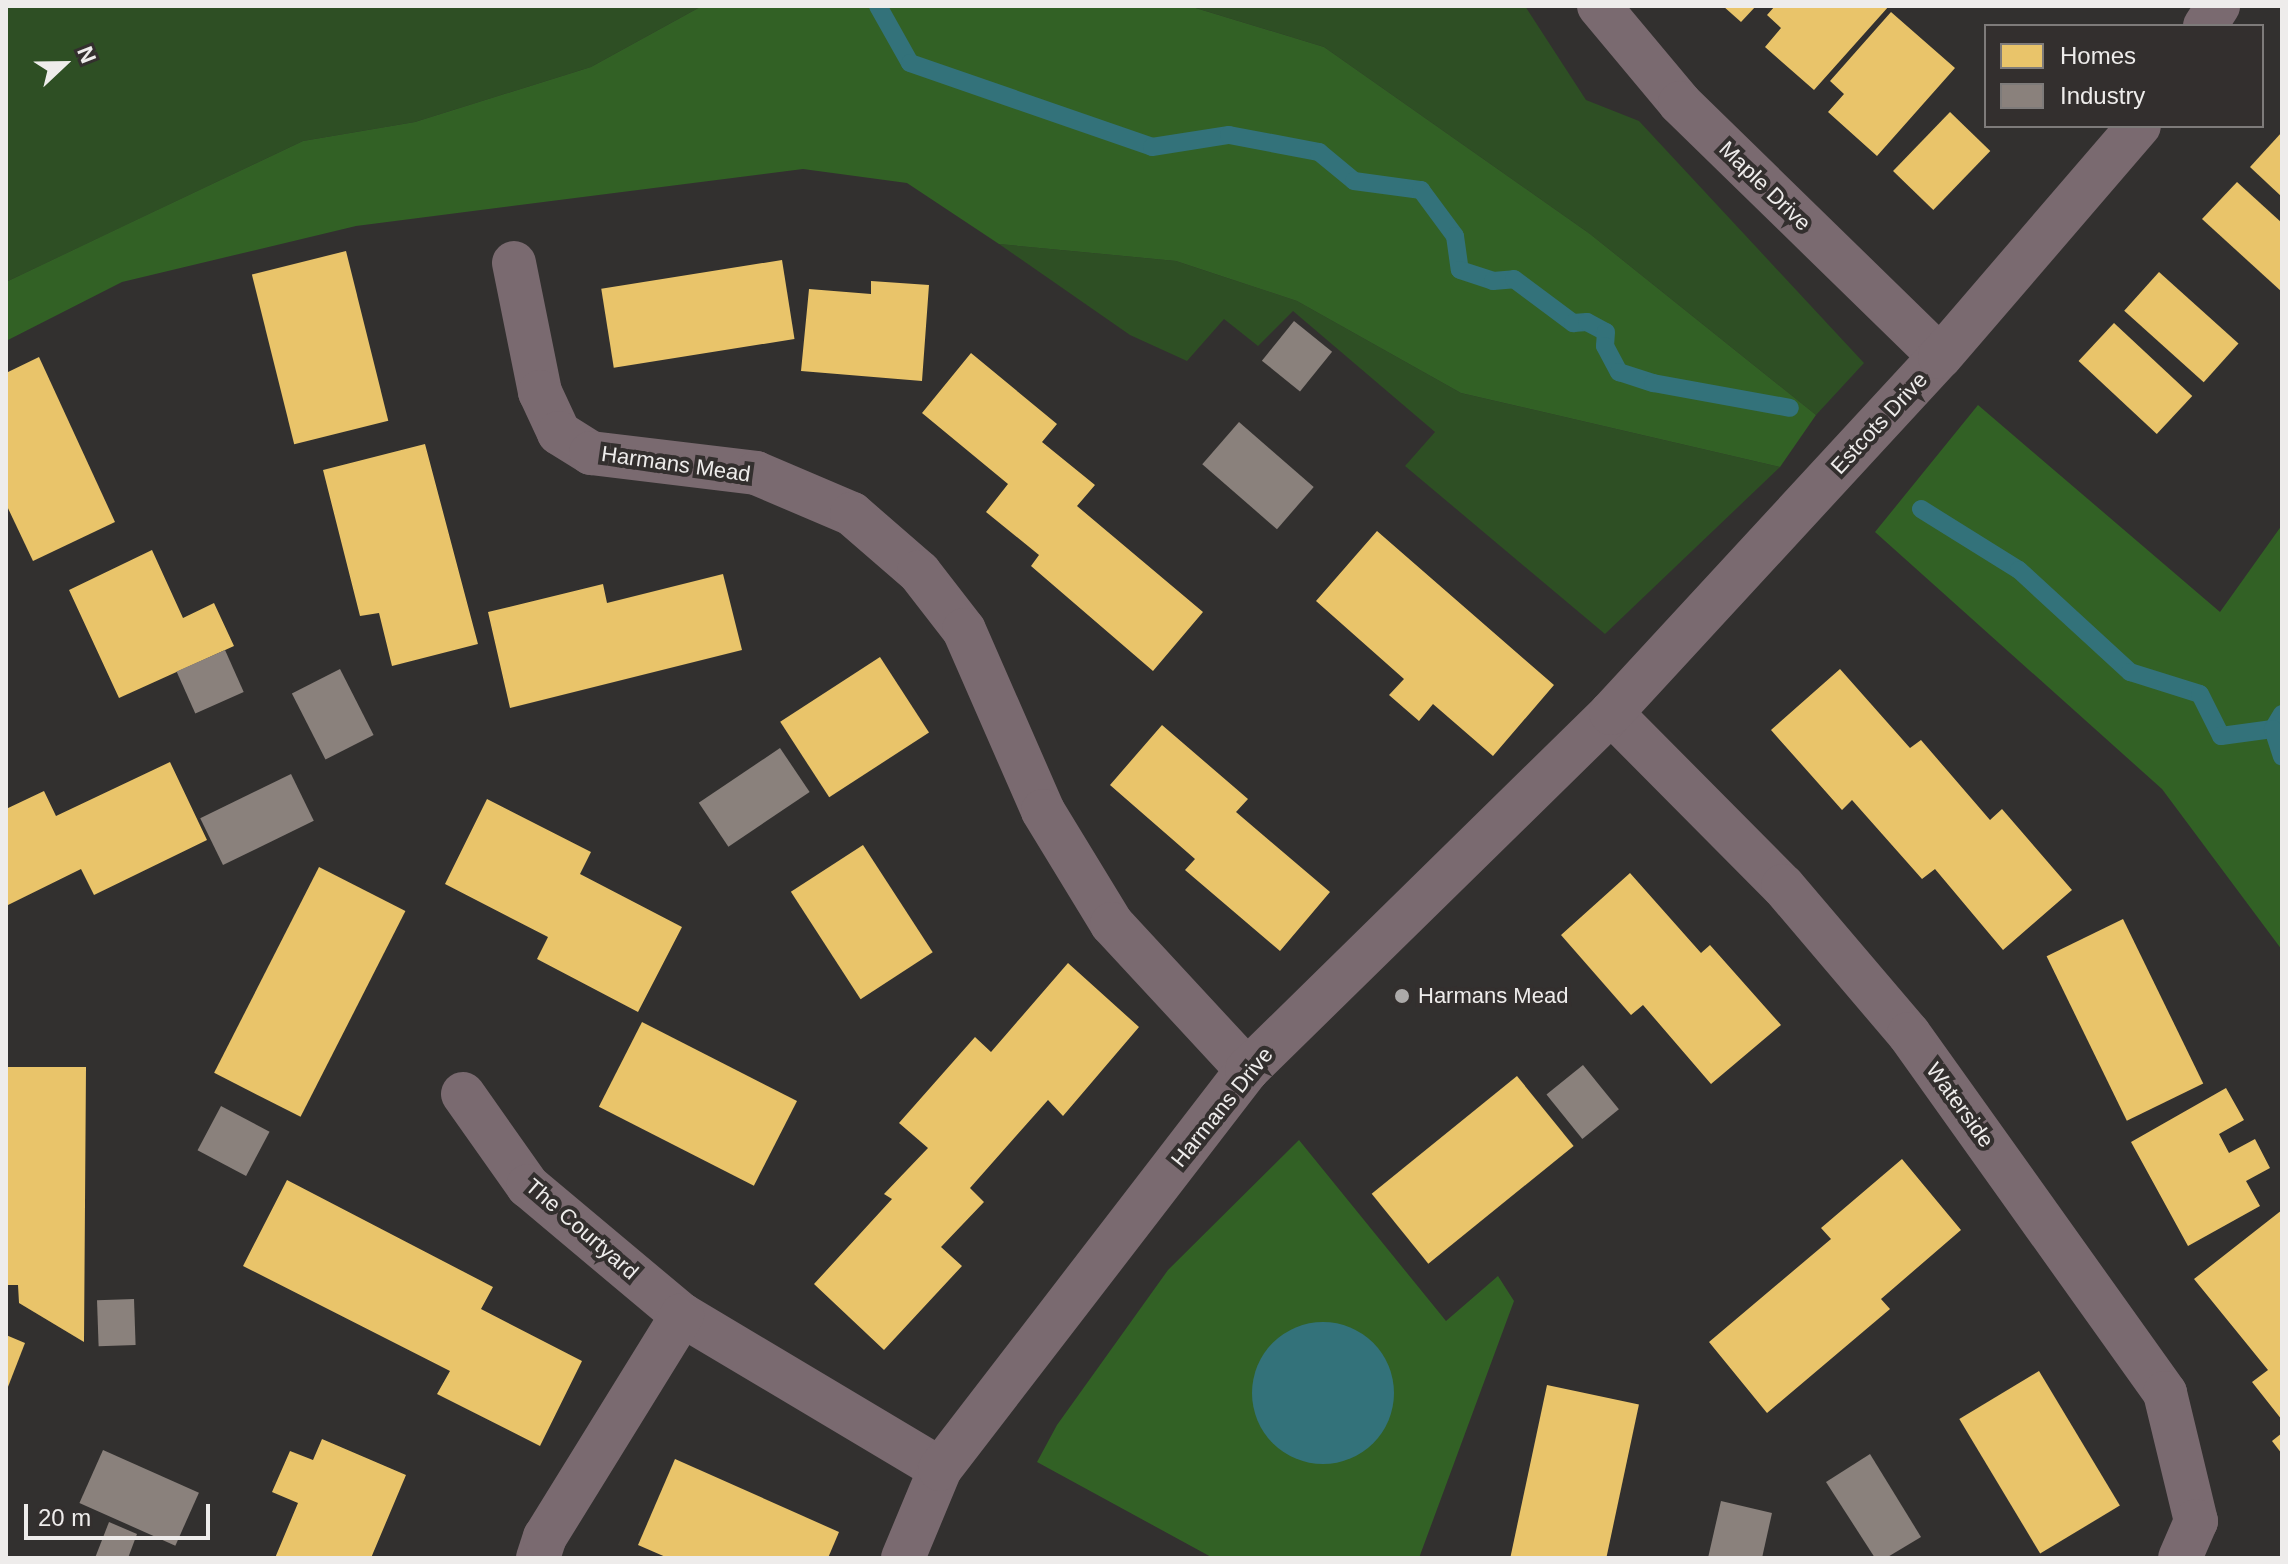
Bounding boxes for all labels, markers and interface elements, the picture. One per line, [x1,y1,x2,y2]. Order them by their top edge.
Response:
north arrow [24,24,104,104]
legend [1984,24,2264,128]
text: Homes [2060,42,2136,69]
text: N [72,43,101,67]
text: Industry [2060,82,2145,109]
street label: Maple Drive [1714,136,1816,236]
street label: Estcots Drive [1825,367,1933,479]
street label: Harmans Mead [600,440,752,488]
place label: Harmans Mead [1418,983,1568,1009]
marker: Harmans Mead [1393,987,1411,1005]
street label: Harmans Drive [1166,1042,1278,1172]
street label: Waterside [1920,1058,2000,1152]
street label: The Courtyard [520,1173,644,1285]
scale bar [28,1488,214,1538]
text: 20 m [38,1504,91,1531]

